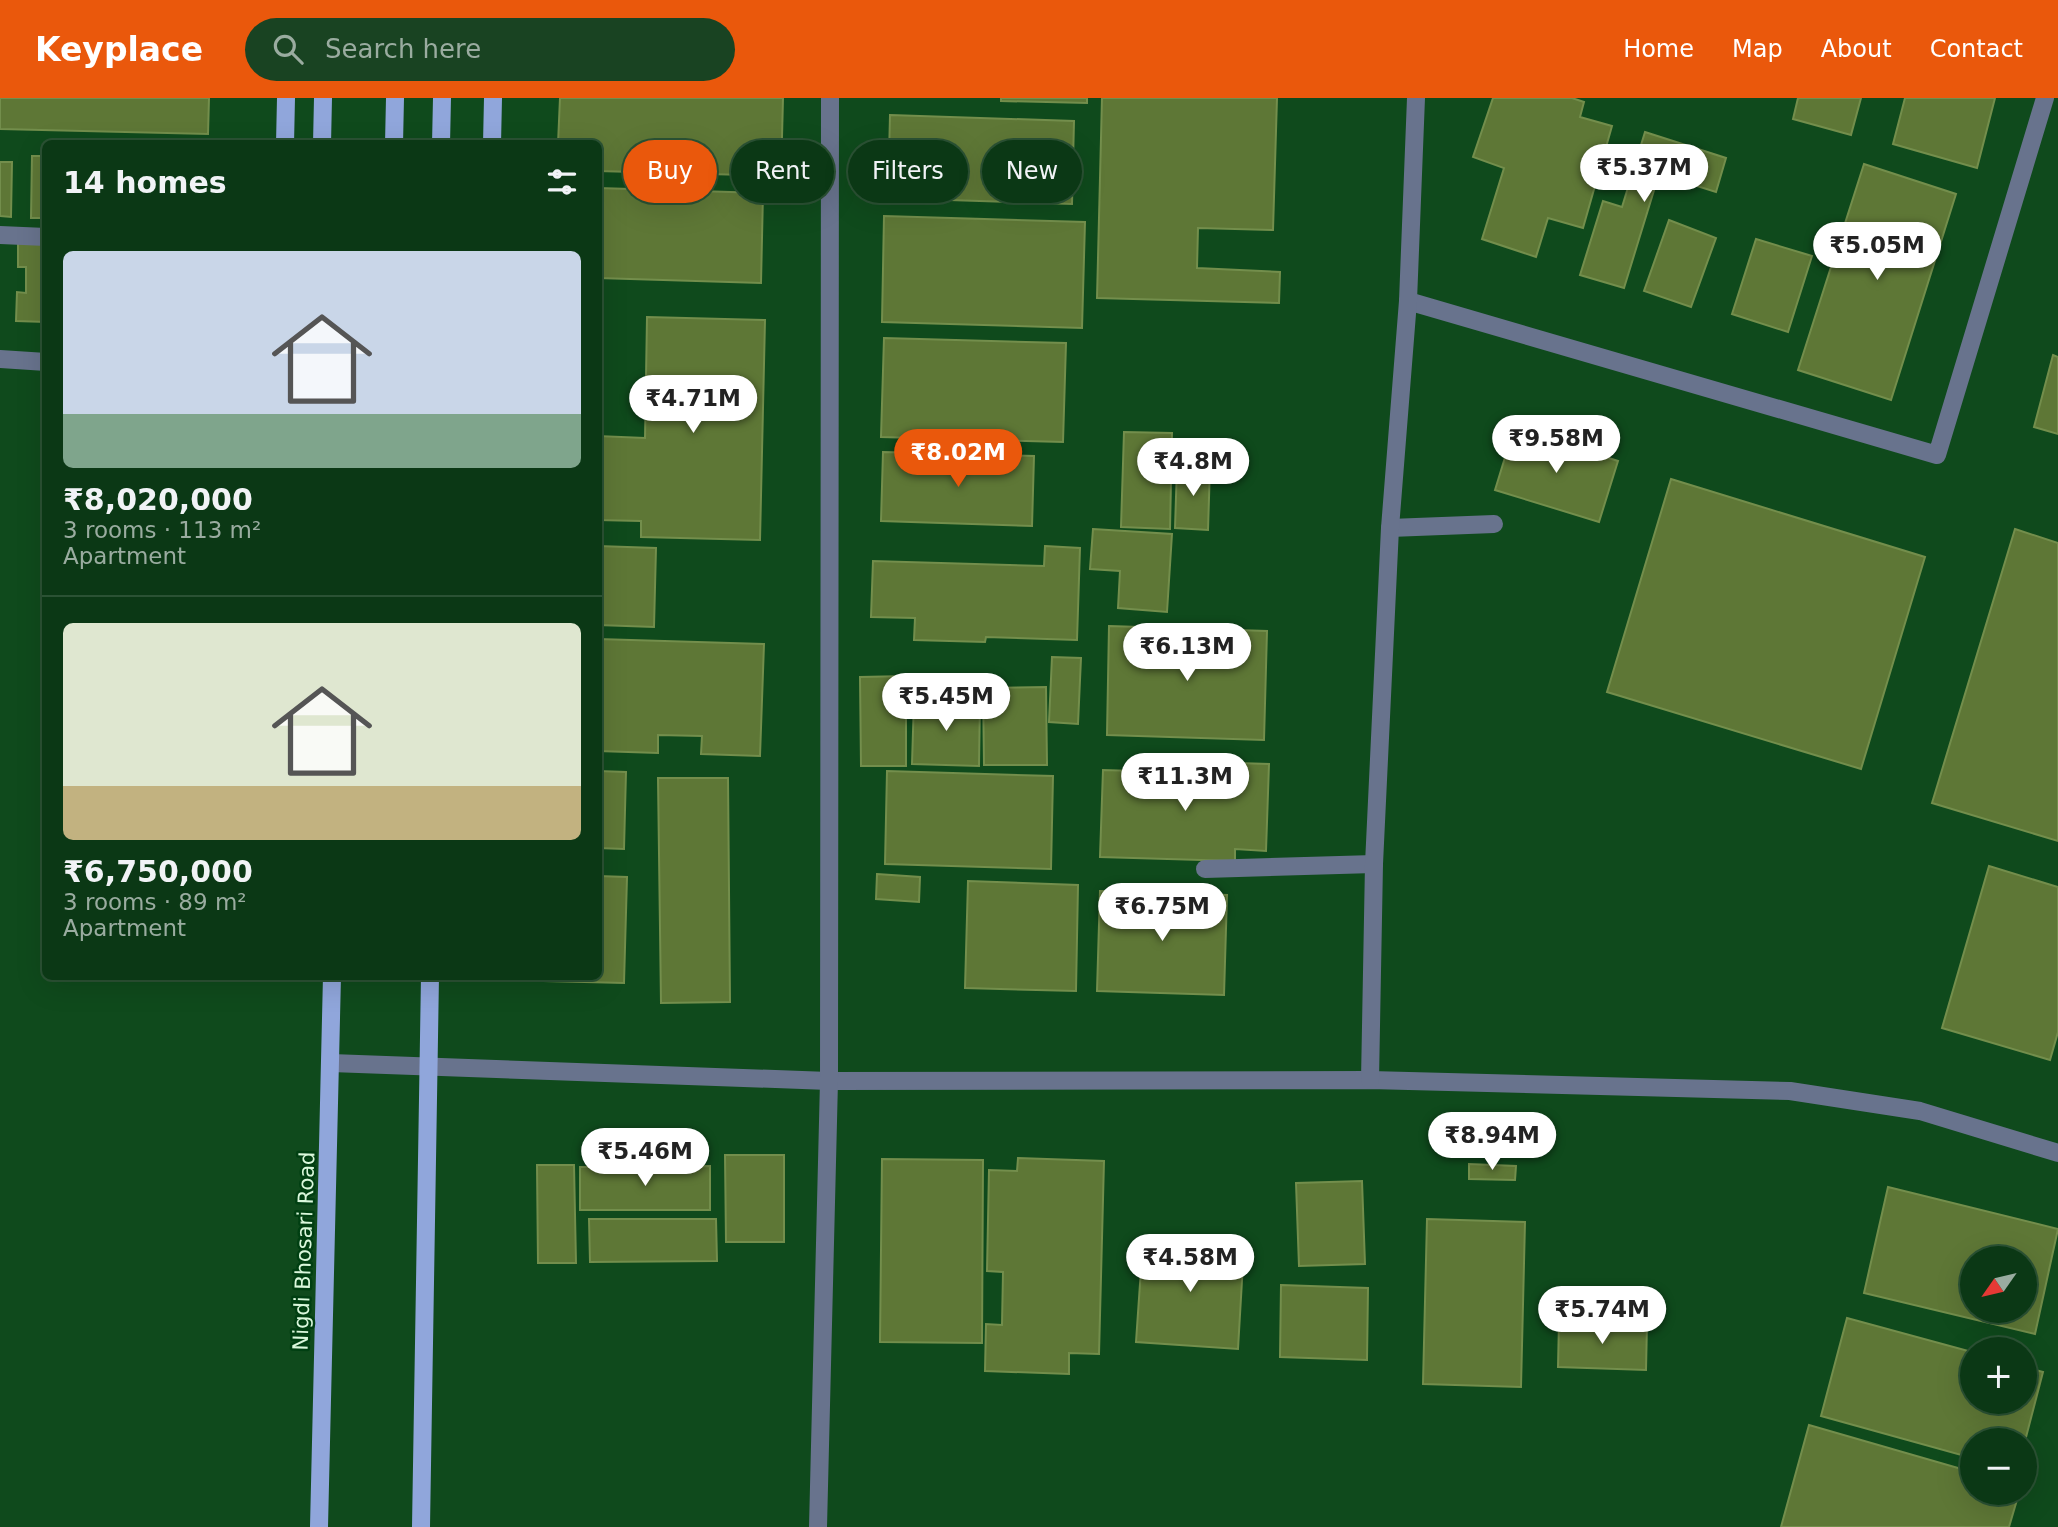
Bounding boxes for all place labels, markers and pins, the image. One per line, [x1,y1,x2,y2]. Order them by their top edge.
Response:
pin: ₹5.37M [1587,144,1701,204]
pin: ₹5.05M [1820,222,1934,282]
pin: ₹4.71M [636,376,750,435]
pin: ₹9.58M [1499,416,1613,475]
pin: ₹8.02M [901,430,1015,489]
pin: ₹4.8M [1144,438,1242,498]
pin: ₹6.13M [1130,624,1244,683]
pin: ₹5.45M [889,674,1003,733]
pin: ₹11.3M [1128,754,1242,813]
pin: ₹6.75M [1105,884,1219,943]
pin: ₹8.94M [1435,1112,1549,1172]
pin: ₹5.46M [588,1128,702,1188]
pin: ₹4.58M [1133,1234,1247,1294]
pin: ₹5.74M [1545,1286,1659,1346]

